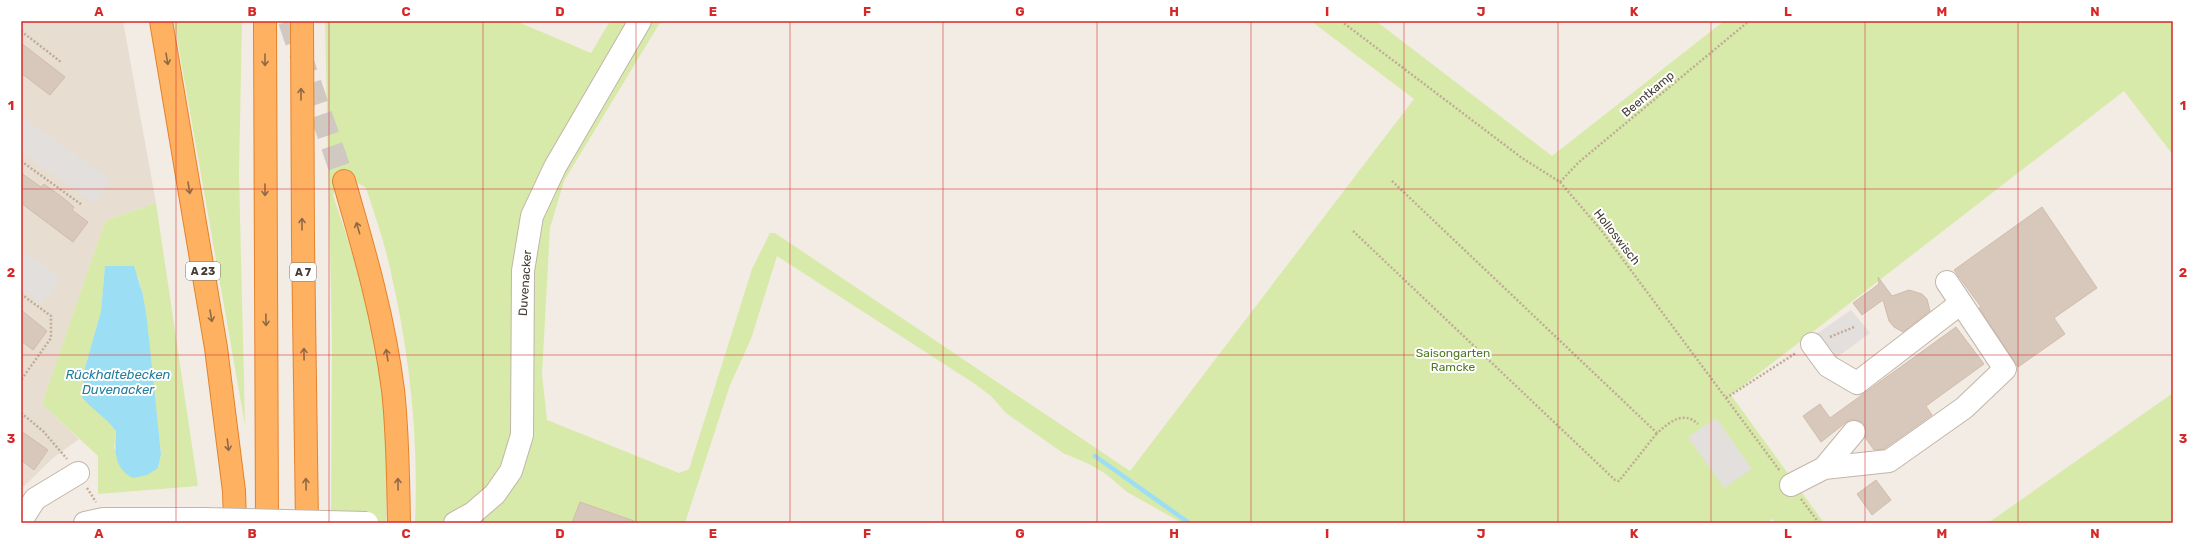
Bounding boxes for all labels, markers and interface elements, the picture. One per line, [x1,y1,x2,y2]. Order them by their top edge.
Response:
text: A [94,4,104,19]
text: B [247,4,257,19]
text: C [401,4,411,19]
text: D [555,4,565,19]
text: E [709,4,717,19]
text: F [863,4,871,19]
text: G [1015,4,1025,19]
text: H [1169,4,1179,19]
text: I [1325,4,1329,19]
text: J [1477,4,1485,19]
text: K [1630,4,1639,19]
text: L [1784,4,1792,19]
text: M [1937,4,1947,19]
text: N [2090,4,2100,19]
one-way arrow [163,53,171,66]
one-way arrow [261,53,269,66]
street label: Beentkamp [1619,68,1677,120]
one-way arrow [297,88,305,101]
text: 1 [8,98,14,113]
text: 1 [2180,98,2186,113]
one-way arrow [185,181,193,194]
one-way arrow [261,183,269,196]
street label: Holloswisch [1591,206,1643,268]
one-way arrow [298,218,306,231]
one-way arrow [354,222,361,235]
street label: Duvenacker [516,249,534,317]
road number: A 23 [186,262,220,280]
road number: A 7 [290,263,316,281]
text: 2 [7,265,15,280]
text: 2 [2179,265,2187,280]
one-way arrow [207,309,215,322]
one-way arrow [262,313,270,326]
park label: Saisongarten Ramcke [1416,346,1490,374]
one-way arrow [300,348,308,361]
one-way arrow [383,349,391,362]
water label: Rückhaltebecken Duvenacker [66,367,171,397]
text: 3 [7,431,16,446]
text: 3 [2179,431,2188,446]
one-way arrow [225,438,232,451]
one-way arrow [302,478,310,491]
one-way arrow [394,478,402,491]
text: A [94,526,104,541]
text: B [247,526,257,541]
text: C [401,526,411,541]
text: D [555,526,565,541]
text: E [709,526,717,541]
text: F [863,526,871,541]
text: G [1015,526,1025,541]
text: H [1169,526,1179,541]
text: I [1325,526,1329,541]
text: J [1477,526,1485,541]
text: K [1630,526,1639,541]
text: L [1784,526,1792,541]
text: M [1937,526,1947,541]
text: N [2090,526,2100,541]

